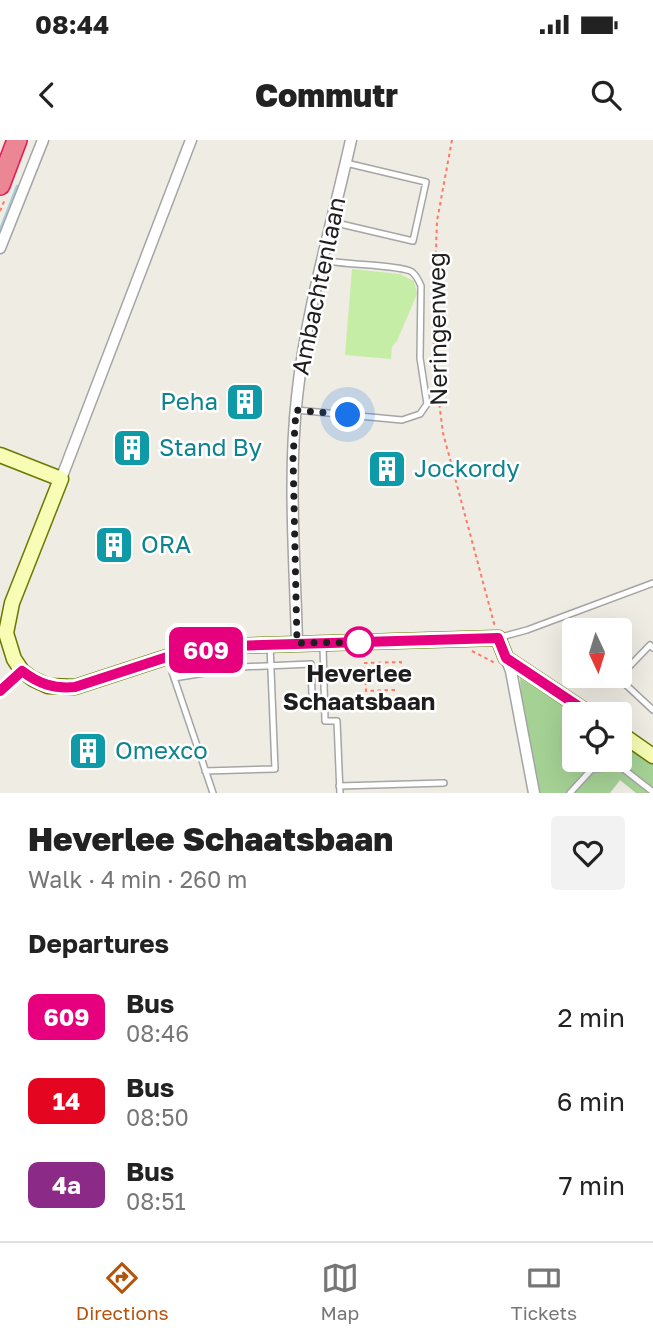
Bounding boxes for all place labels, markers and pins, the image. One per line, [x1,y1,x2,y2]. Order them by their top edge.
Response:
building icon: Peha [224,381,266,423]
place label: Peha [160,386,218,415]
building icon: Stand By [111,427,153,469]
place label: Stand By [159,432,262,461]
building icon: Jockordy [366,448,408,490]
place label: Jockordy [414,453,520,482]
building icon: ORA [93,524,135,566]
place label: ORA [141,529,191,558]
marker: Heverlee Schaatsbaan [344,627,374,657]
place label: Heverlee Schaatsbaan [283,658,435,715]
building icon: Omexco [67,730,109,772]
place label: Omexco [115,735,208,764]

